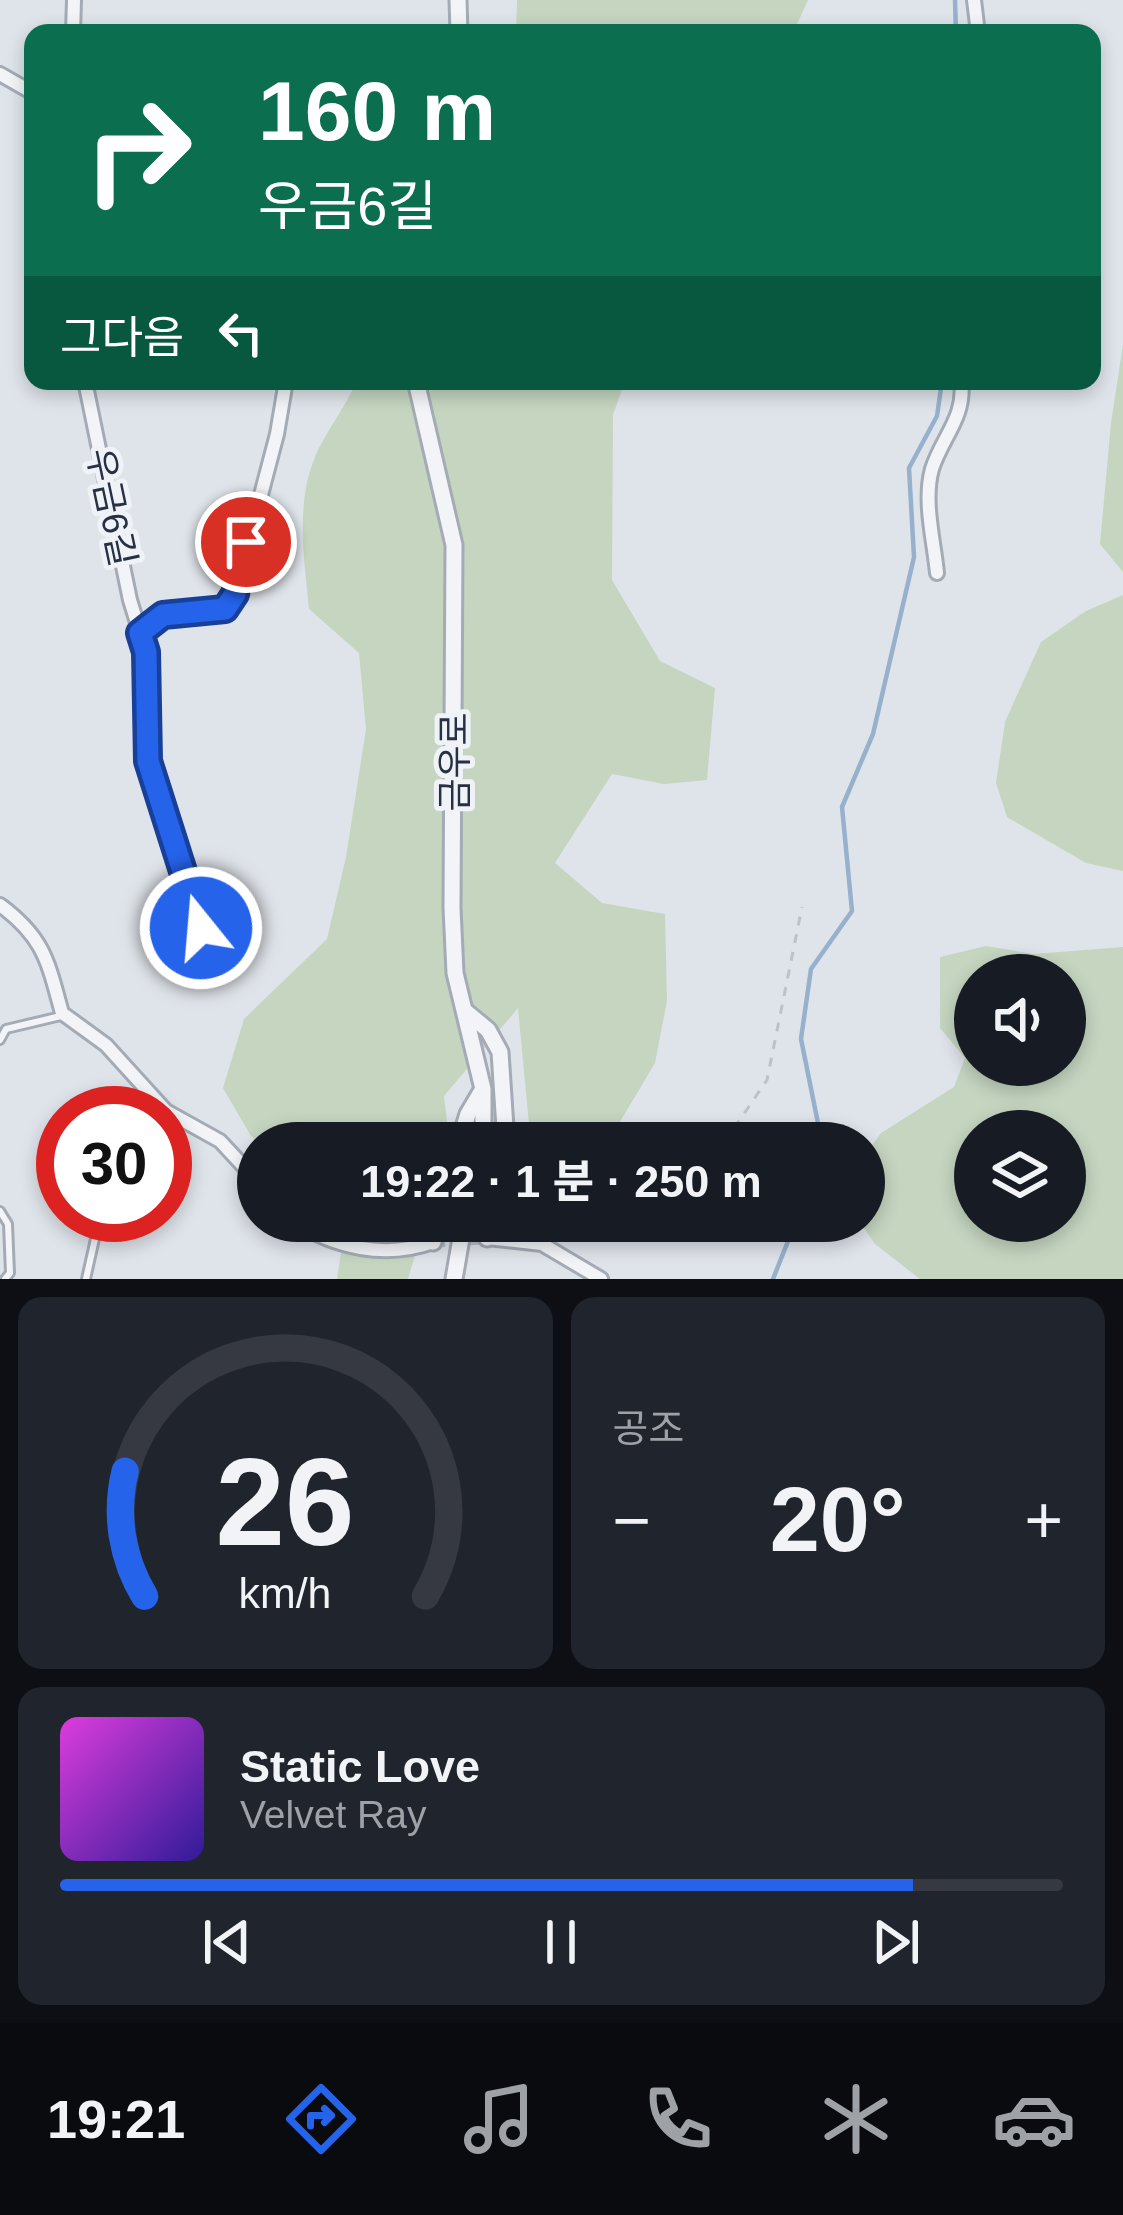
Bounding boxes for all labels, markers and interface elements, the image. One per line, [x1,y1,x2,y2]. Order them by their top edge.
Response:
text: 160 m [258,64,496,158]
icon: right [60,72,216,228]
text: 우금6길 [258,176,437,236]
icon: left [208,300,274,366]
text: 그다음 [60,312,184,363]
street label: 우금6길 [79,444,144,570]
pin [195,491,297,593]
icon: arrive [213,509,279,575]
street label: 금우로 [434,712,475,812]
position arrow [138,865,264,991]
map controls [954,954,1086,1242]
button: sound [954,954,1086,1086]
speed limit sign: 30 [36,1086,192,1242]
button: layers [954,1110,1086,1242]
text: 19:22 · 1 분 · 250 m [360,1156,762,1207]
text: 공조 [613,1407,684,1450]
text: 26 [216,1432,355,1571]
text: 20° [770,1470,906,1570]
text: − [613,1483,651,1557]
text: + [1024,1483,1063,1557]
text: km/h [239,1569,332,1617]
text: Static Love [240,1741,480,1792]
text: Velvet Ray [240,1793,426,1836]
icon: previous [194,1909,260,1975]
icon: pause [528,1909,594,1975]
icon: next [863,1909,929,1975]
icon: directions [279,2077,363,2161]
icon: music [457,2077,541,2161]
icon: phone [636,2077,720,2161]
icon: climate [814,2077,898,2161]
icon: car [992,2077,1076,2161]
text: 19:21 [47,2089,185,2149]

